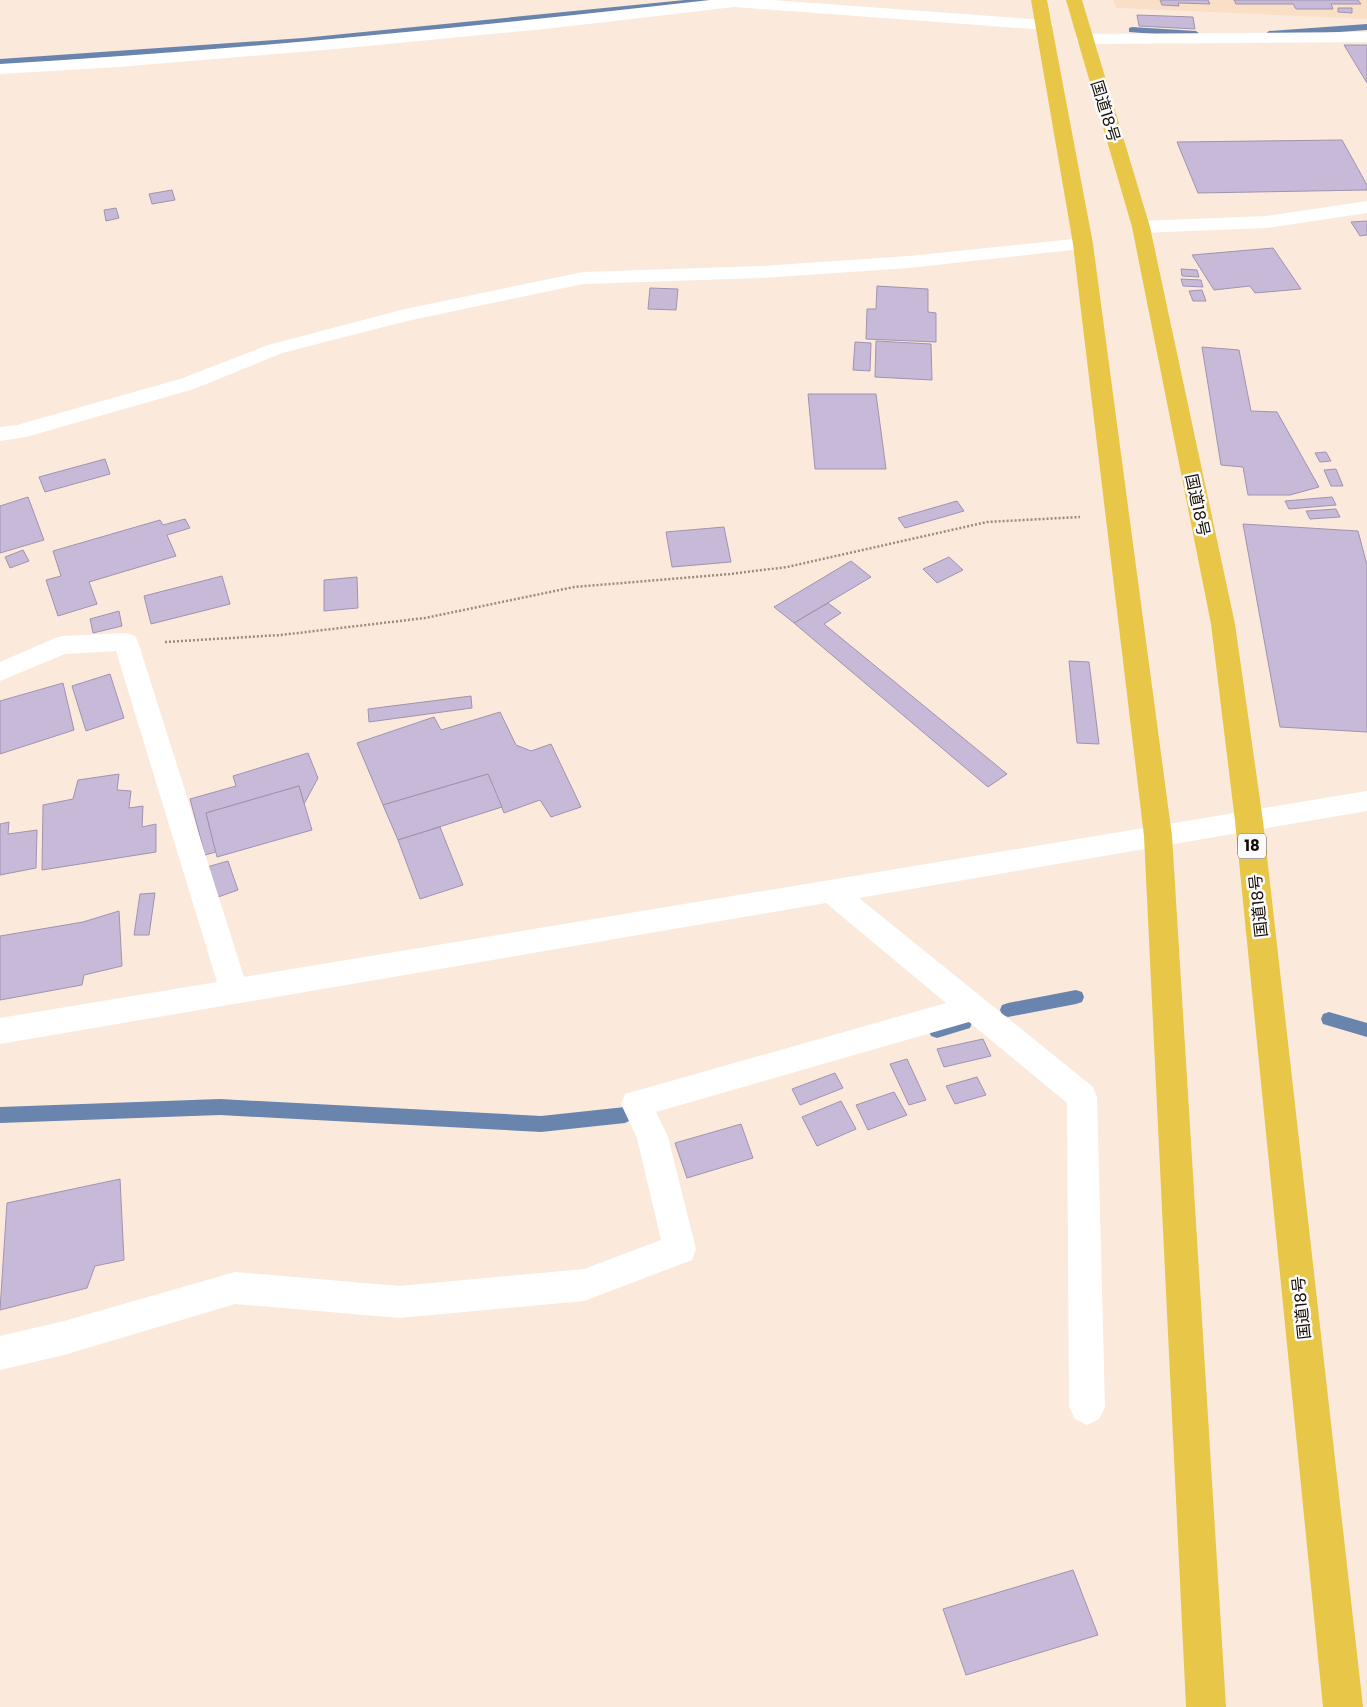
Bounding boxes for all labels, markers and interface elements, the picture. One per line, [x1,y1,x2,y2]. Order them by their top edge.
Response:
street label: 国道18号 [1085,78,1126,145]
street label: 国道18号 [1180,472,1215,538]
road number: 18 [1238,834,1266,858]
street label: 国道18号 [1244,873,1273,939]
street label: 国道18号 [1287,1275,1316,1341]

